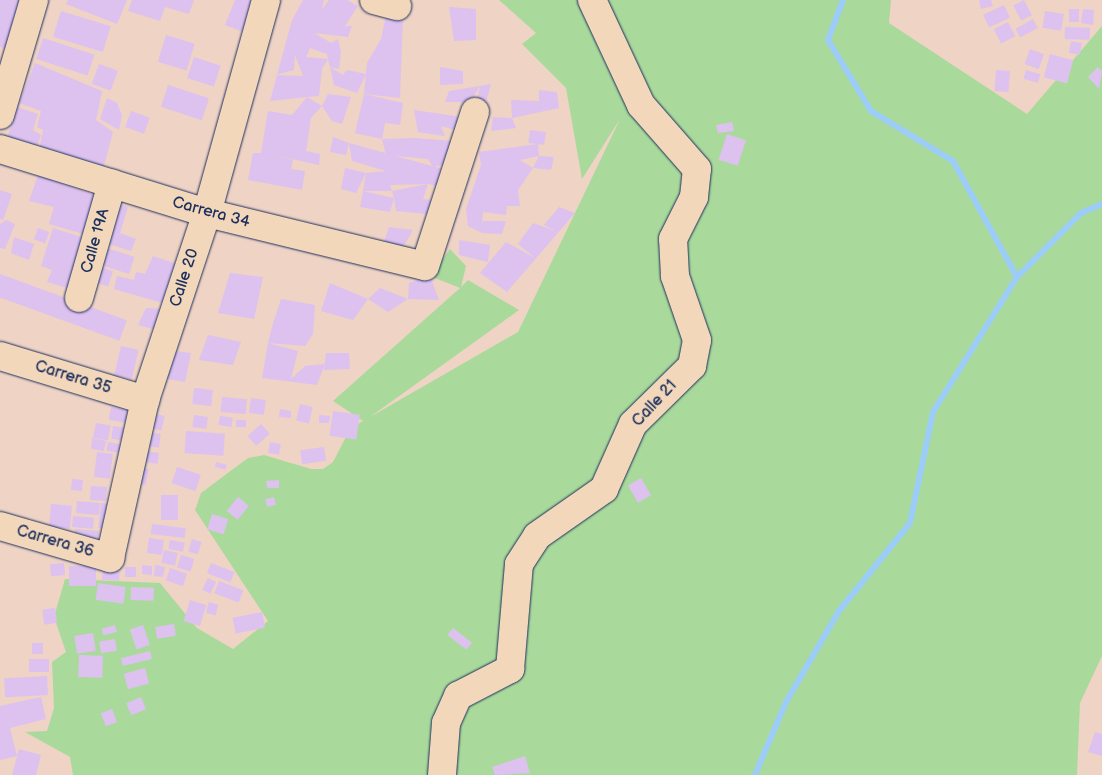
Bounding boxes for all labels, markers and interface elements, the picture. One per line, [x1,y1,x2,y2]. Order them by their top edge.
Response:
street label: Carrera 34 [170,193,252,233]
street label: Calle 19A [78,206,114,276]
street label: Calle 20 [167,246,203,310]
street label: Carrera 35 [32,357,114,399]
street label: Calle 21 [629,377,681,431]
street label: Carrera 36 [14,522,96,562]

